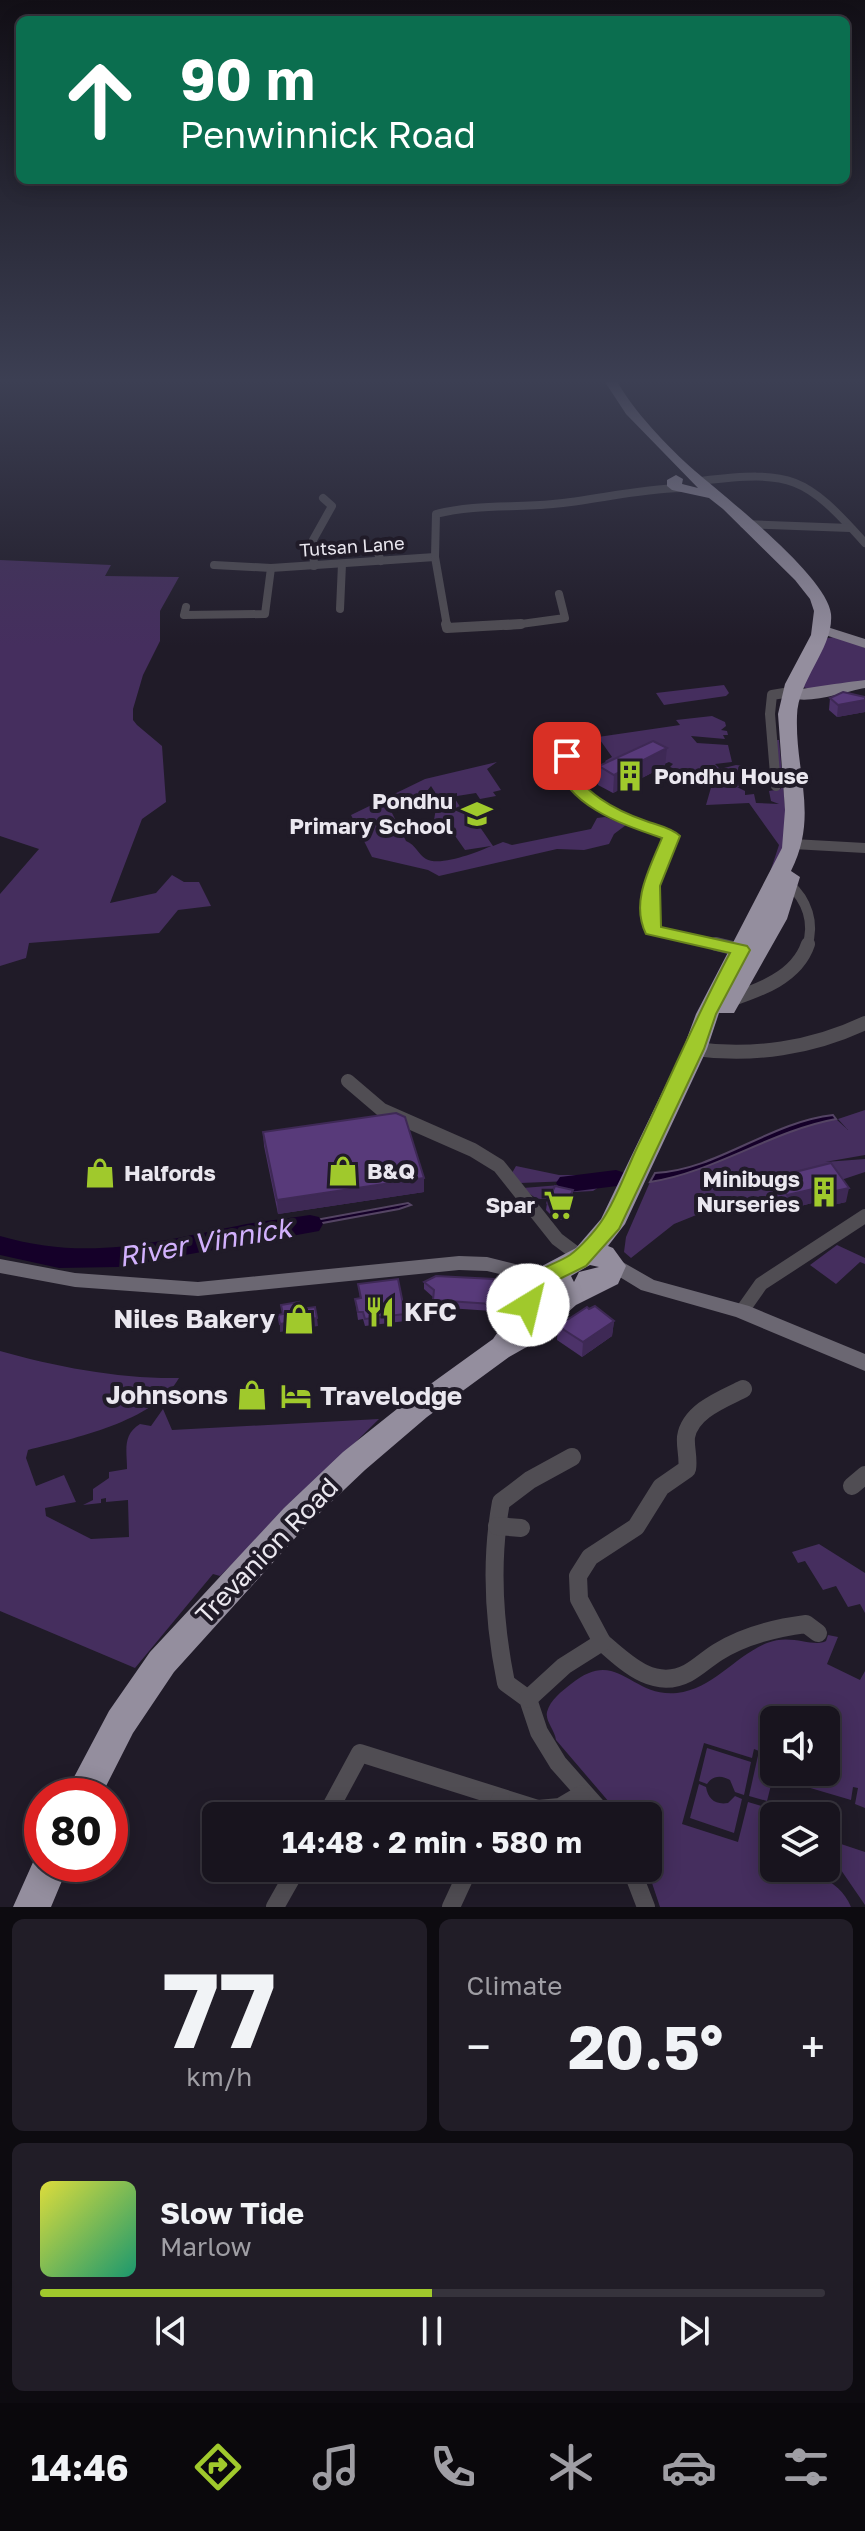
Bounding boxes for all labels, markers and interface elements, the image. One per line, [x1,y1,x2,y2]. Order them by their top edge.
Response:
text: 90 m [180,45,315,112]
icon: ahead [48,48,152,152]
text: Penwinnick Road [180,113,476,156]
street label: Tutsan Lane [299,531,405,561]
pin [533,722,601,790]
icon: arrive [545,734,589,778]
building icon: Pondhu House [613,759,647,793]
place label: Pondhu House [654,762,809,789]
place label: Pondhu Primary School [289,787,453,839]
school or university icon: Pondhu Primary School [460,797,494,831]
shop icon: B&Q [326,1154,360,1188]
shop icon: Halfords [83,1156,117,1190]
place label: B&Q [367,1157,415,1184]
place label: Halfords [124,1159,216,1186]
place label: Minibugs Nurseries [696,1165,800,1217]
building icon: Minibugs Nurseries [807,1175,841,1209]
supermarket icon: Spar [542,1188,576,1222]
place label: Spar [485,1191,535,1218]
water label: River Vinnick [116,1210,297,1273]
position arrow [486,1263,570,1347]
restaurant icon: KFC [363,1295,397,1329]
place label: KFC [404,1296,457,1327]
shop icon: Niles Bakery [282,1302,316,1336]
place label: Niles Bakery [113,1303,275,1334]
shop icon: Johnsons [235,1378,269,1412]
place label: Johnsons [106,1379,228,1410]
hotel icon: Travelodge [279,1379,313,1413]
place label: Travelodge [320,1380,462,1411]
street label: Trevanion Road [189,1471,344,1630]
map controls [760,1706,840,1882]
button: sound [760,1706,840,1786]
speed limit sign: 80 [24,1778,128,1882]
button: layers [760,1802,840,1882]
text: 14:48 · 2 min · 580 m [282,1824,582,1860]
text: 77 [163,1946,276,2071]
text: Climate [467,1970,562,2001]
text: 20.5° [568,2010,723,2082]
text: − [467,2020,491,2073]
text: + [801,2020,825,2073]
text: km/h [186,2061,252,2092]
text: Slow Tide [160,2195,304,2231]
text: Marlow [160,2231,252,2262]
icon: previous [149,2309,193,2353]
icon: pause [410,2309,454,2353]
icon: next [672,2309,716,2353]
icon: directions [190,2439,246,2495]
icon: music [308,2439,364,2495]
icon: phone [425,2439,481,2495]
icon: climate [543,2439,599,2495]
icon: car [661,2439,717,2495]
icon: filters [778,2439,834,2495]
text: 14:46 [31,2446,129,2489]

